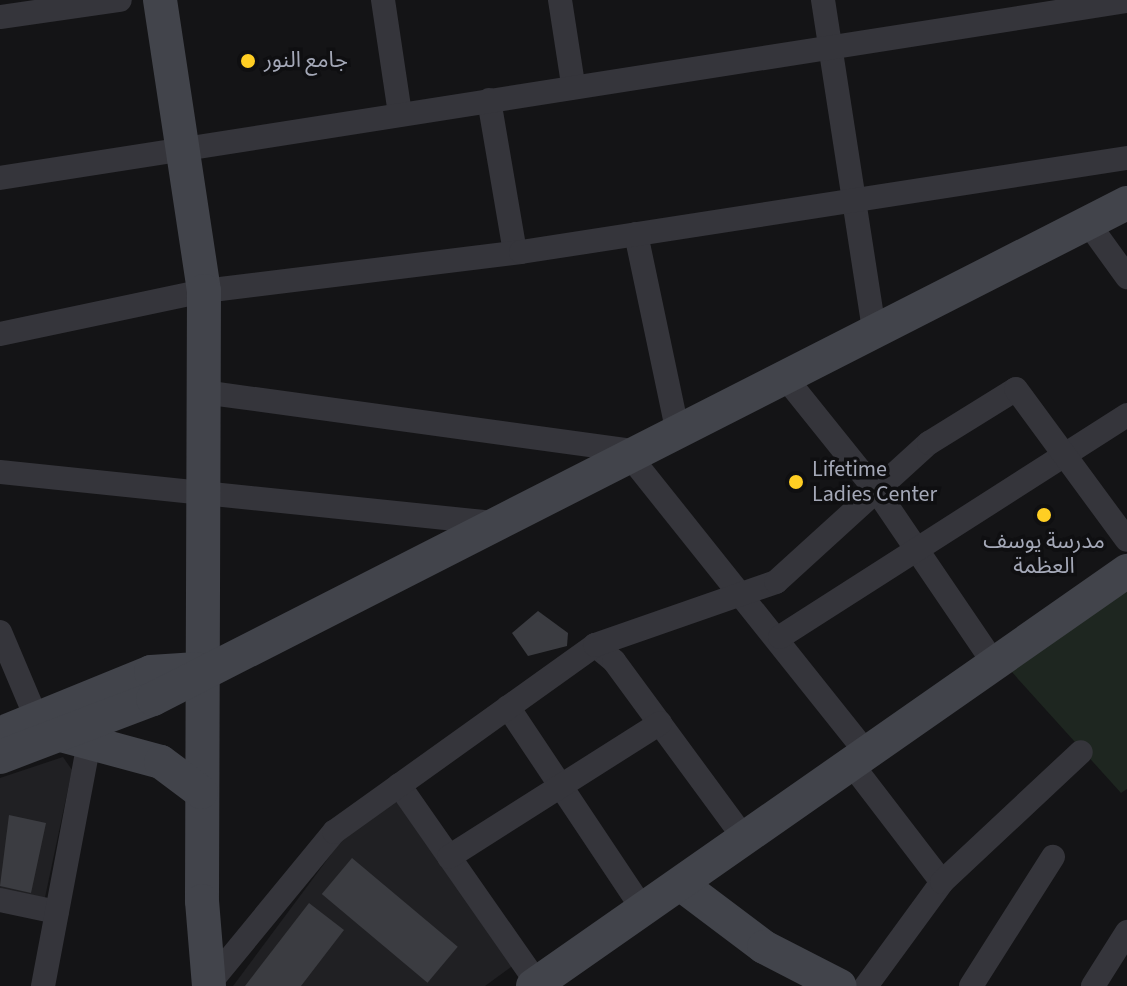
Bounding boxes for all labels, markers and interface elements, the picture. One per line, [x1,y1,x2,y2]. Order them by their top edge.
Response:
place label: جامع النور [264,48,348,74]
marker: جامع النور [239,52,257,70]
place label: Lifetime Ladies Center [812,456,937,508]
marker: Lifetime Ladies Center [787,473,805,491]
marker: مدرسة يوسف العظمة [1035,506,1053,524]
place label: مدرسة يوسف العظمة [983,528,1105,580]

